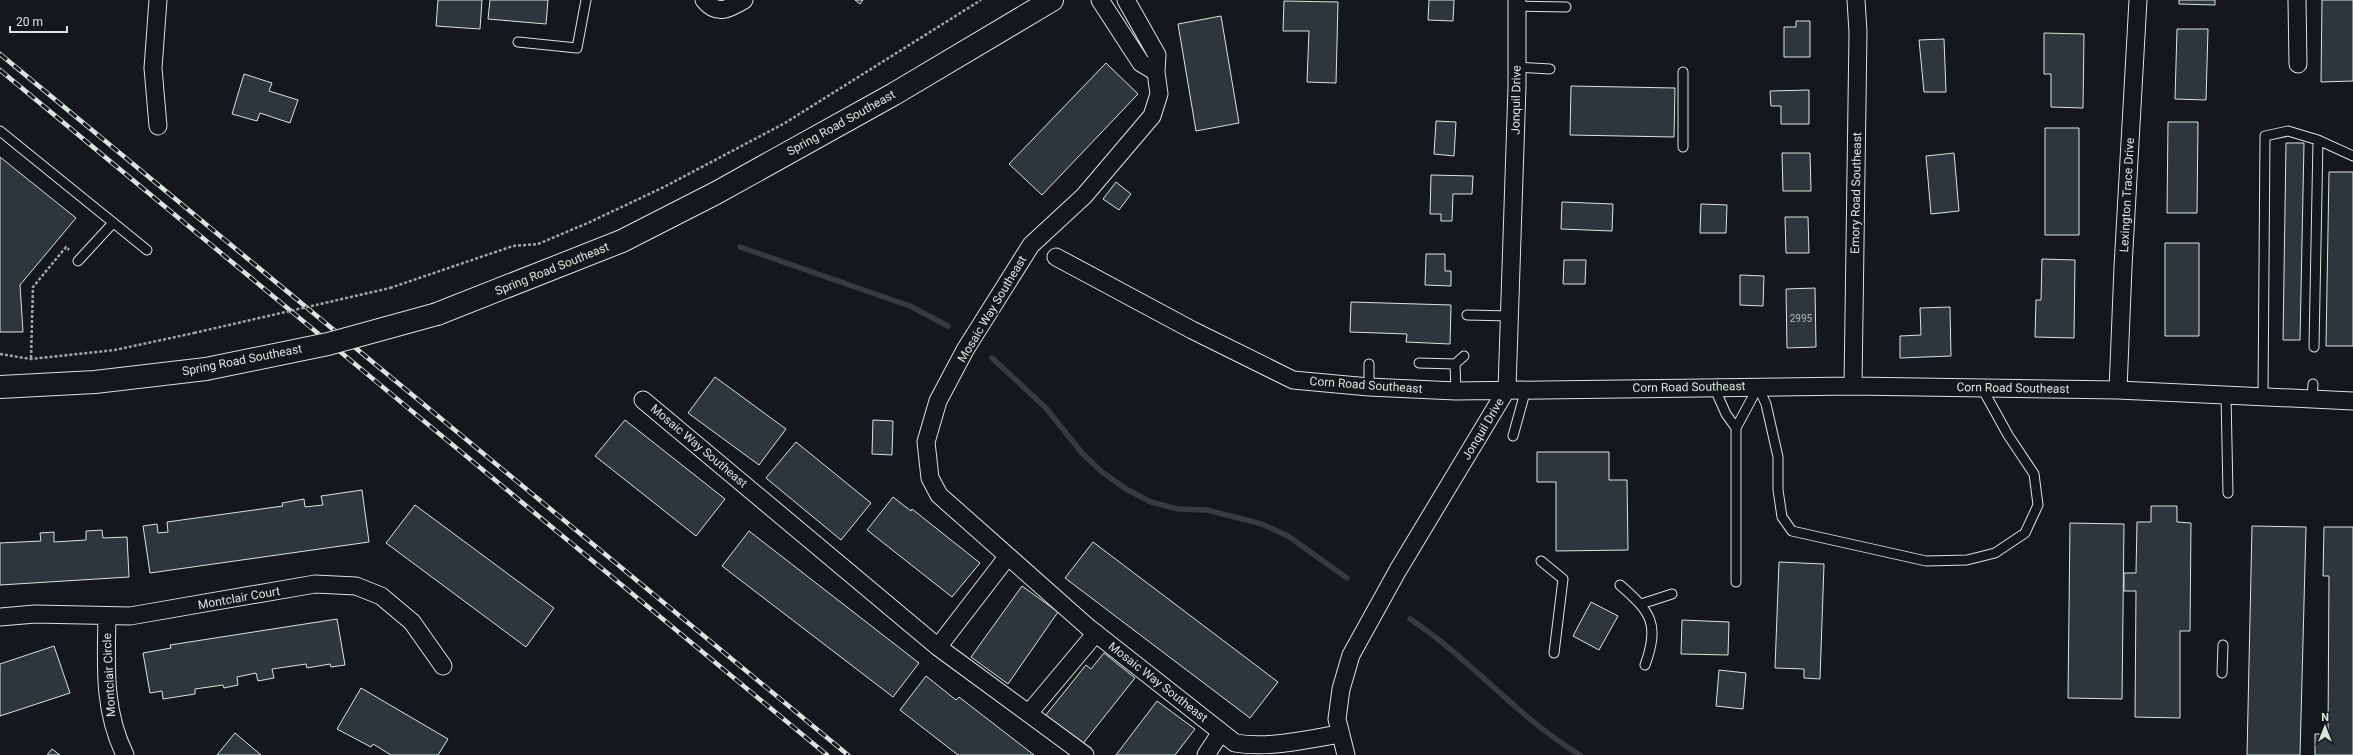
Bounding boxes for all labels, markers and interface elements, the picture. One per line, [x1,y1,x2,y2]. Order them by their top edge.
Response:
scale bar [10,8,67,34]
text: 20 m [16,15,43,29]
street label: Jonquil Drive [1508,65,1524,135]
street label: Spring Road Southeast [784,87,898,159]
street label: Emory Road Southeast [1848,132,1864,254]
street label: Lexington Trace Drive [2117,137,2137,253]
street label: Spring Road Southeast [493,240,611,298]
street label: Mosaic Way Southeast [955,253,1029,365]
house number: 2995 [1790,313,1813,324]
street label: Spring Road Southeast [181,341,303,378]
street label: Corn Road Southeast [1309,374,1423,396]
street label: Corn Road Southeast [1632,379,1746,395]
street label: Corn Road Southeast [1956,380,2070,396]
street label: Jonquil Drive [1459,396,1507,462]
street label: Mosaic Way Southeast [648,401,750,491]
street label: Montclair Court [197,584,281,612]
street label: Montclair Circle [100,633,118,717]
street label: Mosaic Way Southeast [1106,639,1210,725]
north arrow [2305,707,2345,747]
text: N [2321,711,2329,724]

